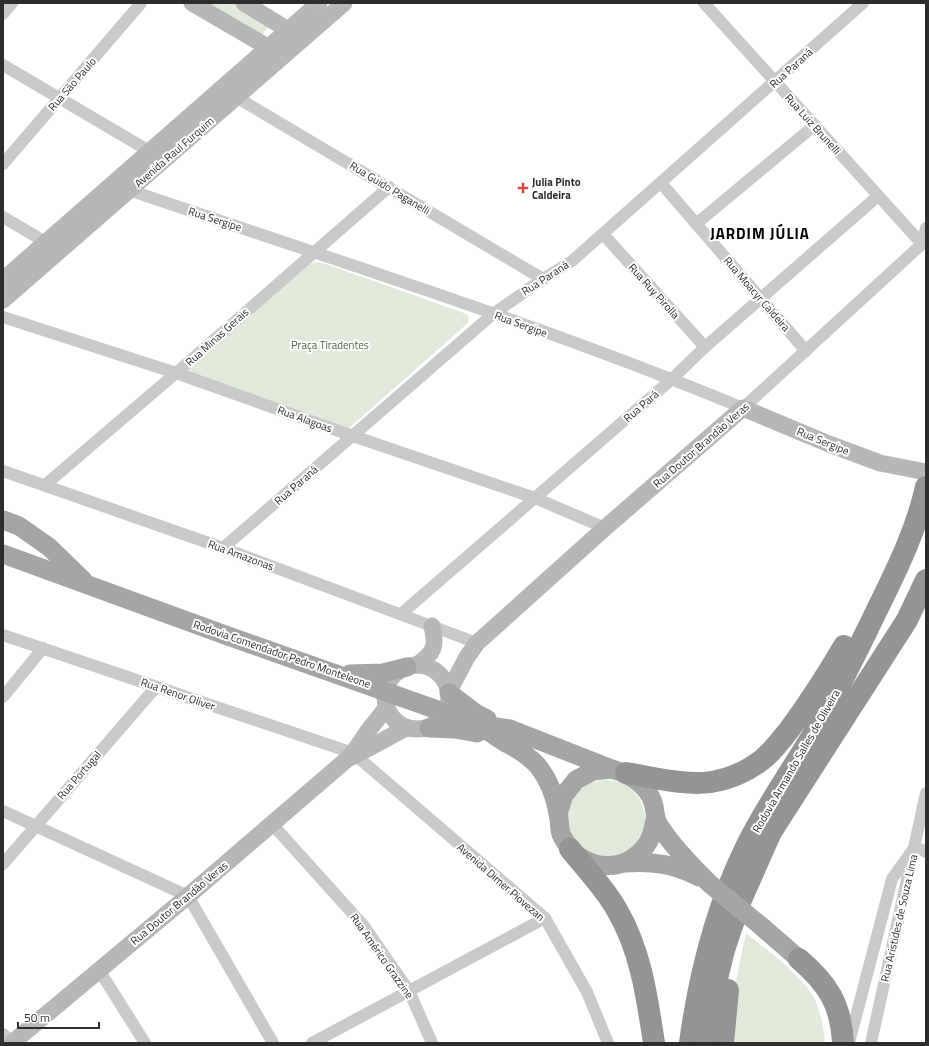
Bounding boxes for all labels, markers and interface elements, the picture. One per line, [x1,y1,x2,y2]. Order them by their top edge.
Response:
street label: Rua Paraná [766,44,816,92]
street label: Rua São Paulo [44,54,100,114]
street label: Rua Luiz Brunelli [781,90,845,158]
street label: Avenida Raul Furquim [131,113,217,191]
street label: Rua Guido Paganelli [347,158,433,218]
place label: Julia Pinto Caldeira [532,174,581,203]
marker: Julia Pinto Caldeira [517,182,529,194]
street label: Rua Sergipe [186,203,244,235]
district label: JARDIM JÚLIA [710,222,810,245]
street label: Rua Moacyr Caldeira [720,253,794,335]
street label: Rua Paraná [518,257,572,299]
street label: Rua Ruy Pirolla [625,260,684,323]
street label: Rua Minas Gerais [182,304,252,370]
street label: Rua Sergipe [492,307,550,341]
park label: Praça Tiradentes [291,337,369,353]
street label: Rua Pará [620,386,662,426]
street label: Rua Doutor Brandão Veras [649,399,753,491]
street label: Rua Alagoas [275,402,335,436]
street label: Rua Sergipe [794,423,852,459]
street label: Rua Paraná [271,461,322,509]
street label: Rua Amazonas [206,536,276,574]
street label: Rodovia Comendador Pedro Monteleone [191,616,373,692]
street label: Rua Renor Oliver [139,674,217,714]
street label: Rodovia Armando Salles de Oliveira [748,686,844,835]
street label: Rua Portugal [53,747,105,803]
street label: Avenida Dimer Piovezan [454,839,548,925]
street label: Rua Aristides de Souza Lima [877,852,922,983]
street label: Rua Doutor Brandão Veras [127,857,231,949]
street label: Rua Américo Grazzine [346,910,418,1002]
scale bar [18,1004,99,1030]
text: 50 m [24,1008,50,1027]

